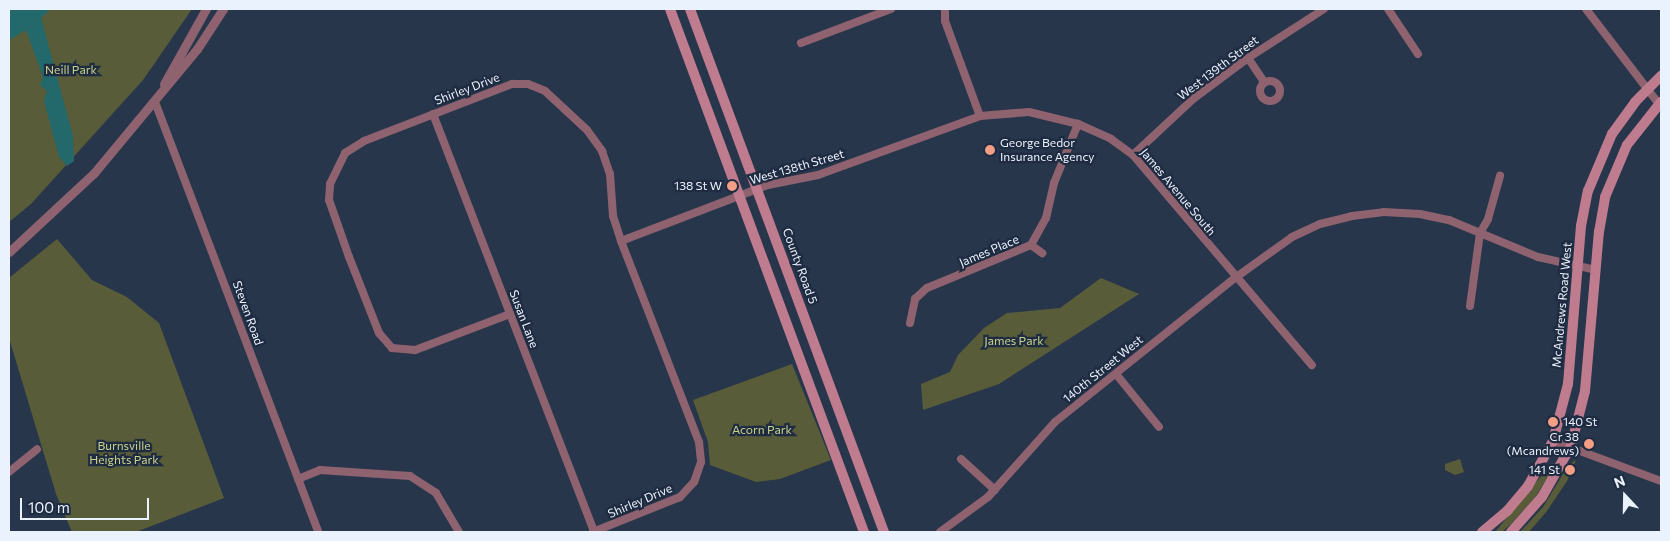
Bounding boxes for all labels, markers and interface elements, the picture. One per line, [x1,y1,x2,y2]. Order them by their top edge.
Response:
street label: West 139th Street [1175,33,1261,103]
park label: Neill Park [45,63,97,77]
street label: Shirley Drive [432,70,502,108]
place label: George Bedor Insurance Agency [1000,136,1095,164]
marker: George Bedor Insurance Agency [984,144,996,156]
street label: James Avenue South [1137,145,1219,239]
street label: West 138th Street [748,147,846,187]
place label: 138 St W [674,179,722,193]
marker: 138 St W [726,180,738,192]
street label: County Road 5 [780,226,820,306]
street label: James Place [957,232,1021,270]
street label: McAndrews Road West [1549,242,1575,368]
street label: Steven Road [230,279,266,347]
street label: Susan Lane [506,288,542,350]
street label: 140th Street West [1060,332,1146,406]
park label: James Park [984,334,1044,348]
place label: 140 St [1563,415,1597,429]
marker: 140 St [1547,416,1559,428]
park label: Acorn Park [732,423,792,437]
place label: Cr 38 (Mcandrews) [1507,430,1579,458]
marker: Cr 38 (Mcandrews) [1583,438,1595,450]
park label: Burnsville Heights Park [89,439,159,467]
place label: 141 St [1529,463,1560,477]
marker: 141 St [1564,464,1576,476]
north arrow [1600,471,1650,521]
text: N [1611,472,1627,491]
street label: Shirley Drive [606,481,674,521]
scale bar [22,488,151,520]
text: 100 m [28,498,70,516]

